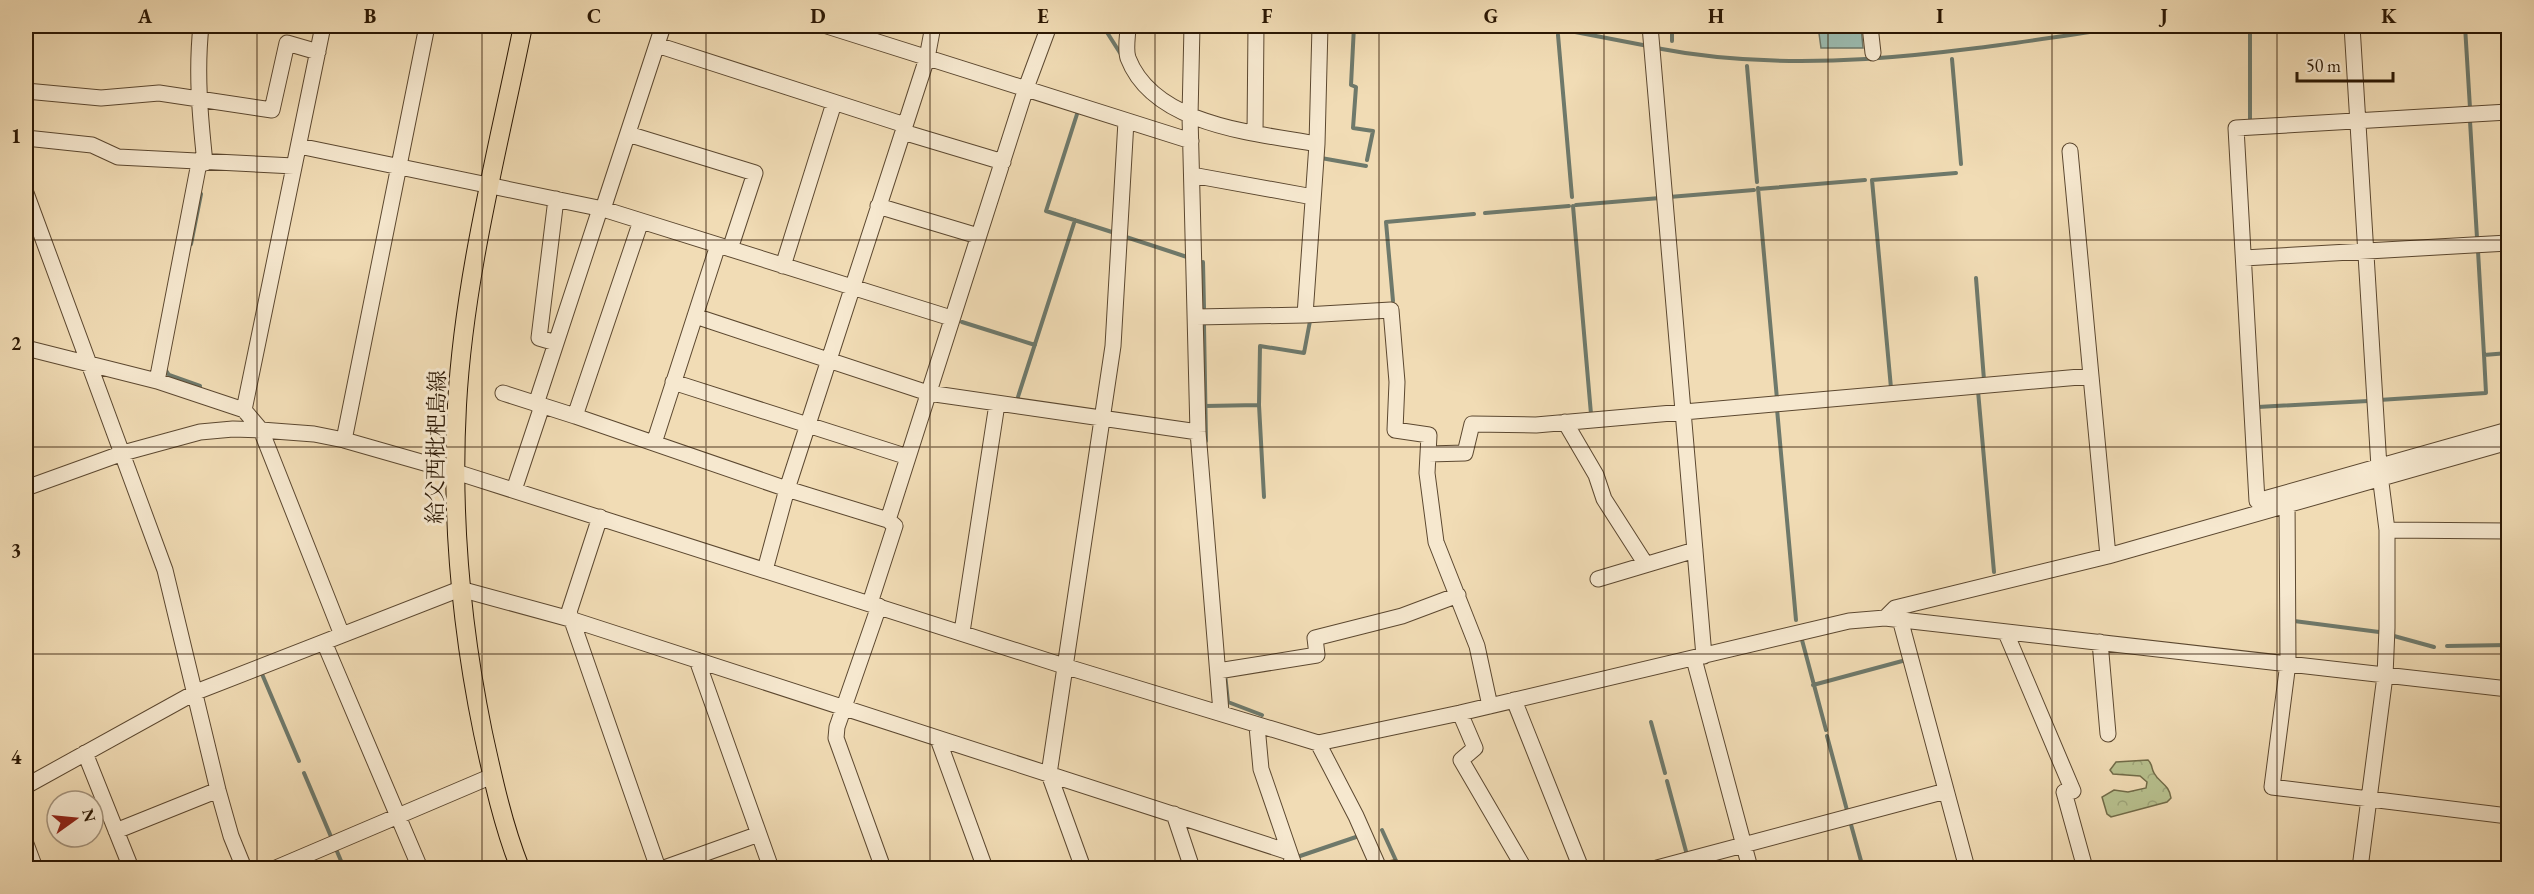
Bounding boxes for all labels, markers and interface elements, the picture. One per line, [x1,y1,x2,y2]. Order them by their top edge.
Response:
text: A [137,3,153,29]
text: B [364,3,376,29]
text: C [587,3,601,29]
text: D [810,3,826,29]
text: E [1037,3,1049,29]
text: F [1262,3,1273,29]
text: G [1484,3,1498,29]
text: H [1708,3,1724,29]
text: I [1936,3,1944,29]
text: J [2158,3,2168,29]
text: K [2381,3,2397,29]
scale bar [2297,45,2393,83]
text: 50 m [2306,54,2341,77]
text: 1 [11,123,21,149]
text: 2 [11,330,22,356]
street label: 給父西枇杷島線 [420,370,452,524]
text: 3 [11,537,21,563]
text: 4 [11,744,22,770]
north arrow [45,789,105,849]
text: N [77,806,101,824]

